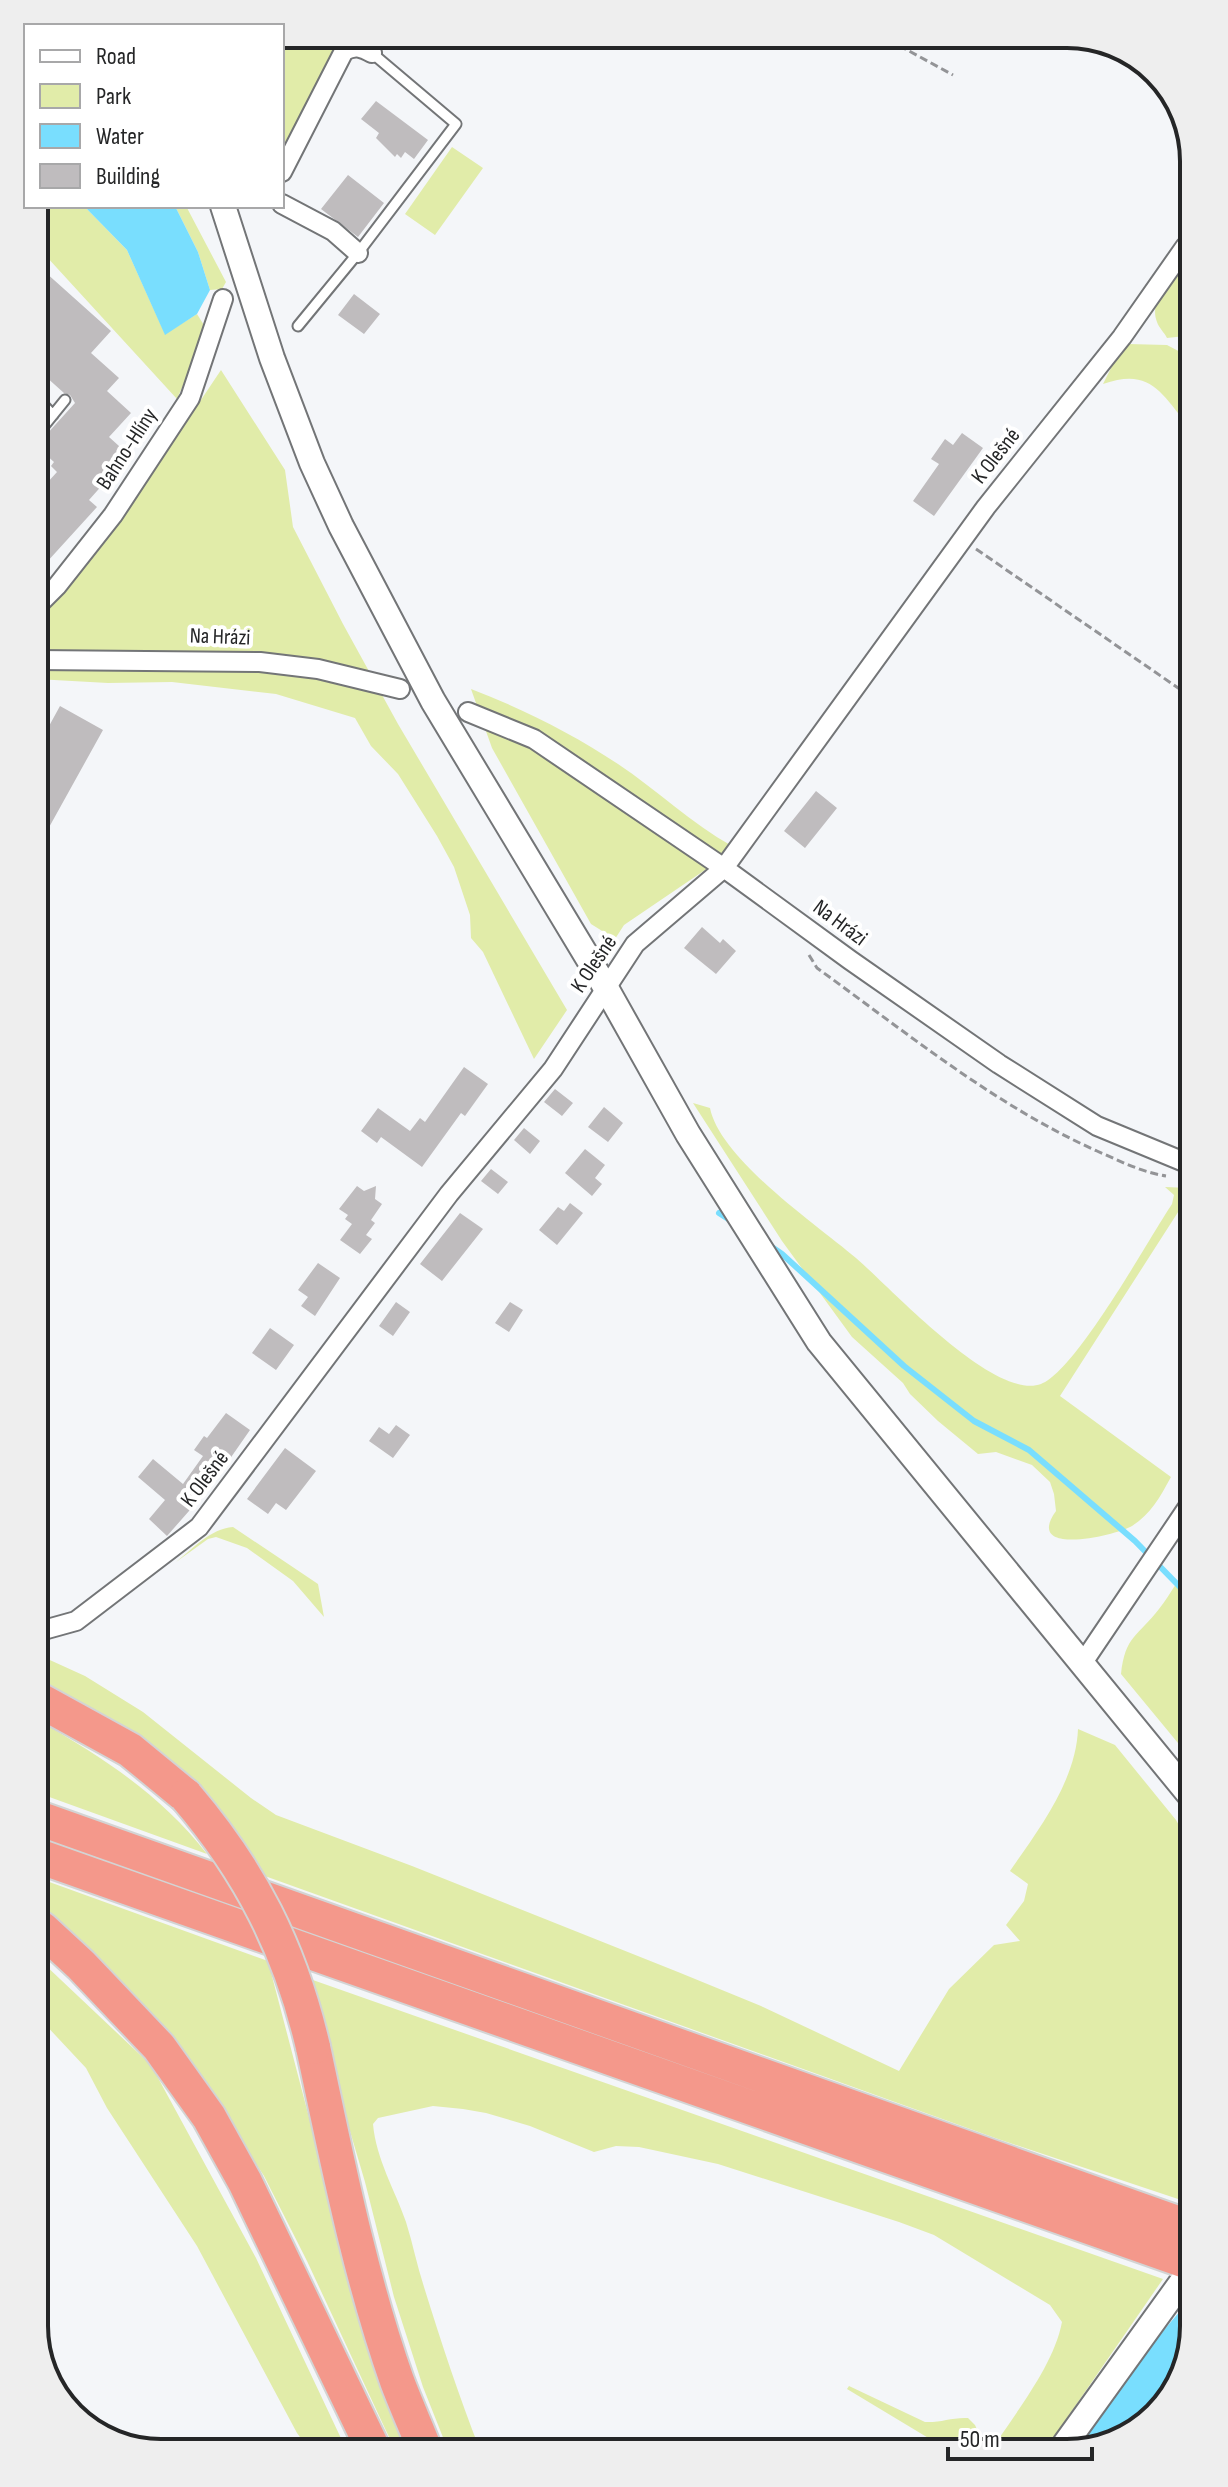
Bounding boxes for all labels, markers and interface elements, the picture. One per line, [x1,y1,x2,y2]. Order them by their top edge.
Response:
legend [24,24,284,208]
text: Road [96,42,136,71]
text: Park [96,82,131,111]
text: Water [96,122,144,151]
text: Building [96,162,160,191]
street label: Bahno-Hlíny [91,403,164,495]
street label: K Olešné [966,423,1026,489]
street label: Na Hrázi [189,622,251,652]
street label: Na Hrázi [808,894,872,952]
street label: K Olešné [565,930,623,998]
street label: K Olešné [175,1446,235,1512]
scale bar [948,2411,1092,2461]
text: 50 m [960,2425,1000,2454]

